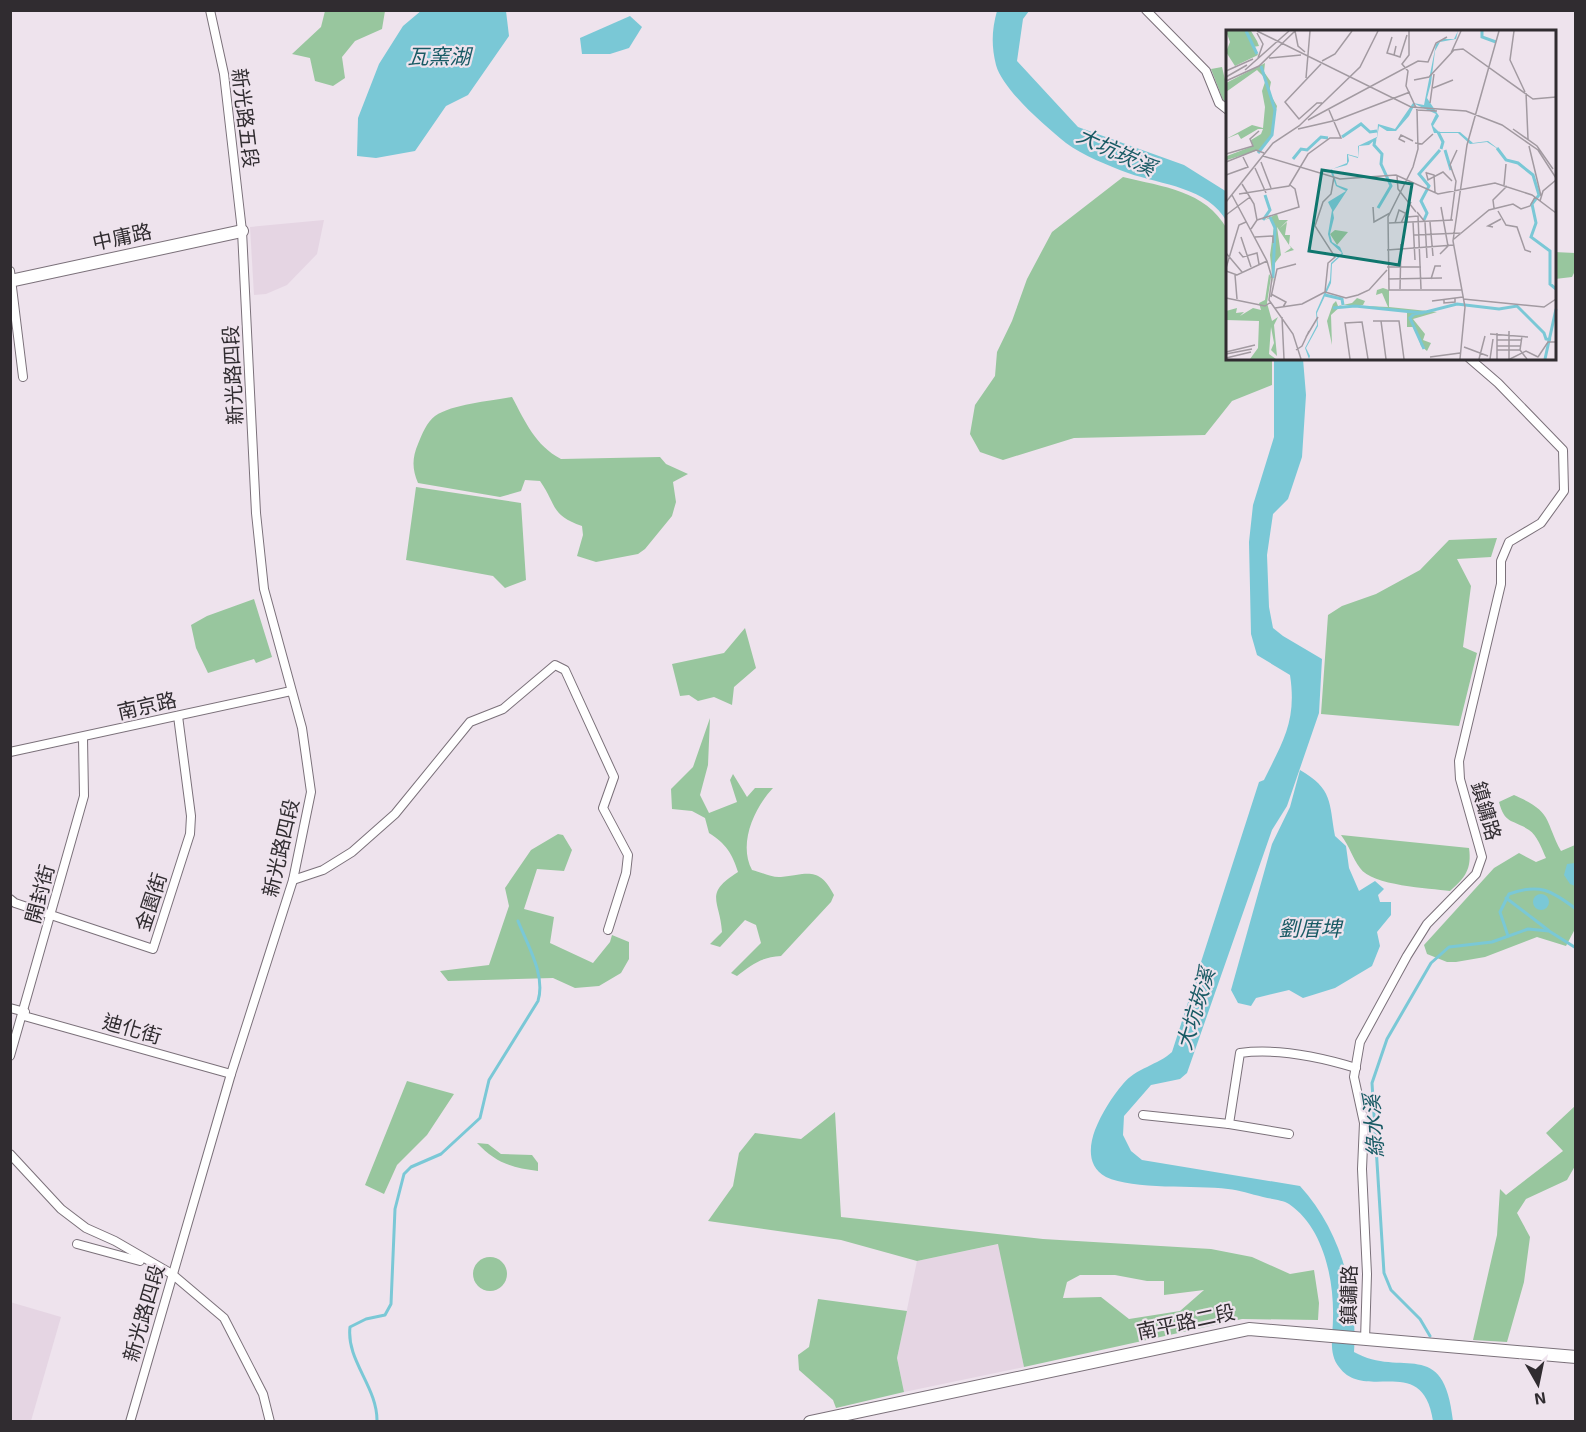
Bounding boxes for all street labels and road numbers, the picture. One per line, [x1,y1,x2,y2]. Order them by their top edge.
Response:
street label: 新光路五段 [228,67,264,169]
street label: 中庸路 [90,218,154,254]
street label: 新光路四段 [217,324,247,426]
street label: 南京路 [115,687,179,723]
street label: 鎮鏞路 [1467,779,1507,843]
street label: 新光路四段 [257,796,303,899]
street label: 開封街 [20,862,58,926]
street label: 金園街 [129,869,171,934]
street label: 迪化街 [100,1008,164,1048]
street label: 新光路四段 [118,1261,168,1364]
street label: 鎮鏞路 [1335,1265,1361,1325]
street label: 南平路二段 [1134,1299,1237,1343]

